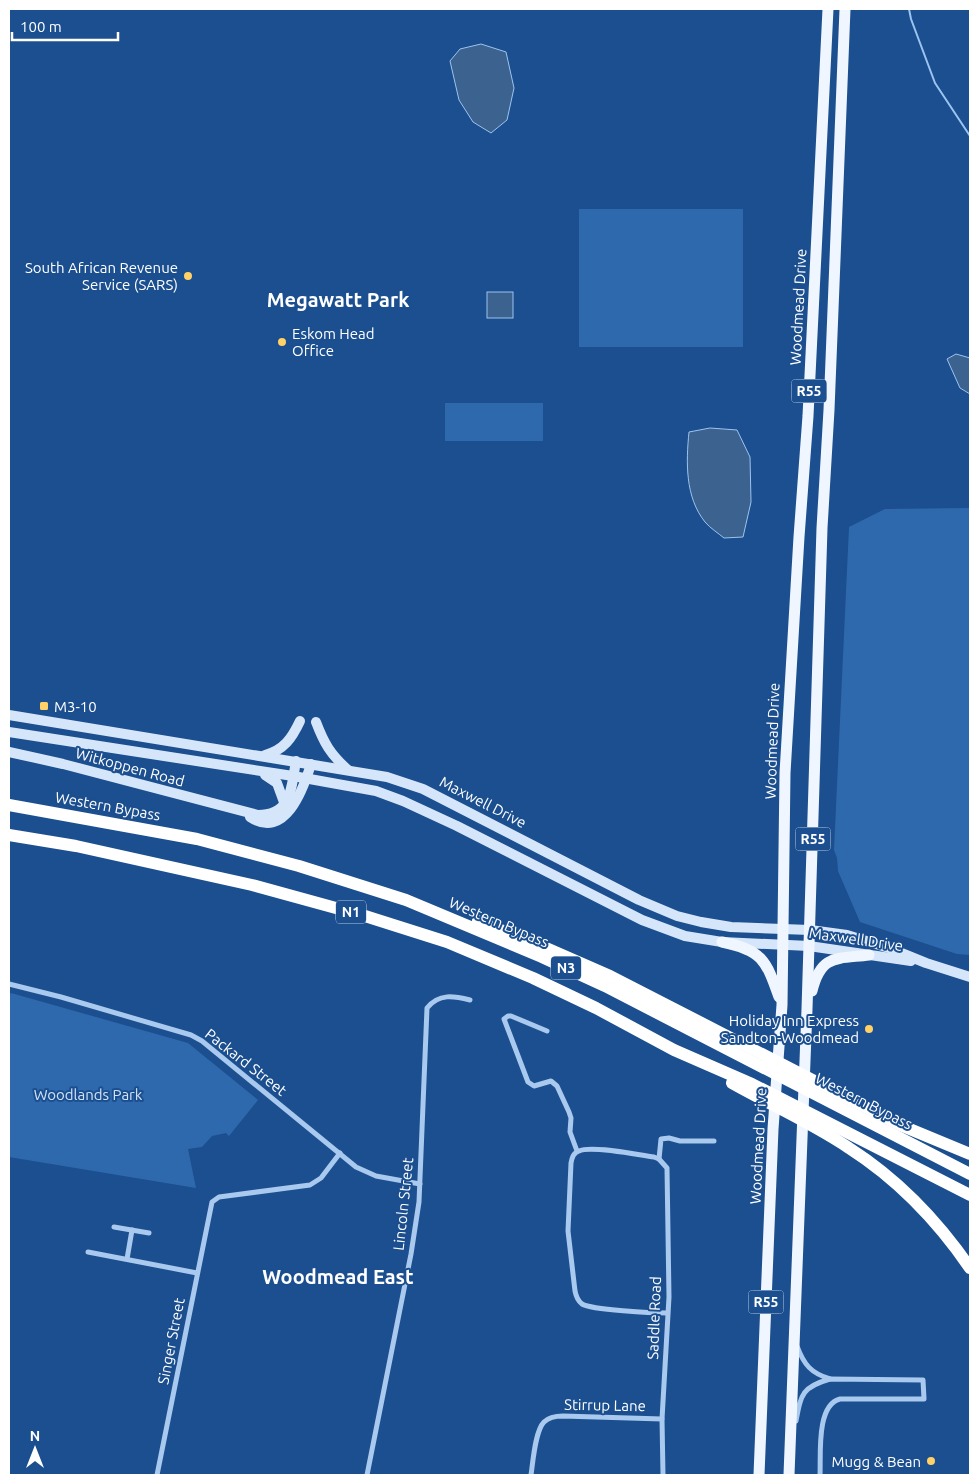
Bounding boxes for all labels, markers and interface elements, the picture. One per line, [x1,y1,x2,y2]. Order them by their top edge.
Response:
scale bar [12,10,119,42]
text: 100 m [20,18,62,35]
street label: Woodmead Drive [786,248,810,366]
place label: South African Revenue Service (SARS) [25,259,178,293]
marker: South African Revenue Service (SARS) [182,270,194,282]
district label: Megawatt Park [267,288,409,311]
place label: Eskom Head Office [292,325,375,359]
marker: Eskom Head Office [276,336,288,348]
road number: R55 [792,380,826,402]
street label: Woodmead Drive [761,682,783,800]
place label: M3-10 [54,698,97,715]
marker: M3-10 [38,700,50,712]
street label: Witkoppen Road [74,744,186,790]
street label: Maxwell Drive [437,773,529,831]
street label: Western Bypass [54,788,162,824]
road number: R55 [796,828,830,851]
street label: Western Bypass [447,893,551,951]
road number: N1 [336,900,366,924]
street label: Maxwell Drive [808,924,904,954]
road number: N3 [551,956,581,980]
place label: Holiday Inn Express Sandton-Woodmead [721,1012,859,1046]
marker: Holiday Inn Express Sandton-Woodmead [863,1023,875,1035]
street label: Packard Street [202,1025,290,1099]
street label: Western Bypass [813,1069,915,1133]
park label: Woodlands Park [34,1086,143,1103]
street label: Woodmead Drive [746,1087,770,1205]
street label: Lincoln Street [390,1157,416,1251]
district label: Woodmead East [262,1265,414,1288]
street label: Saddle Road [644,1276,664,1360]
road number: R55 [748,1290,784,1314]
street label: Singer Street [154,1296,188,1386]
street label: Stirrup Lane [564,1396,646,1414]
north arrow [10,1424,60,1474]
text: N [30,1428,40,1444]
place label: Mugg & Bean [831,1453,921,1470]
marker: Mugg & Bean [925,1455,937,1467]

